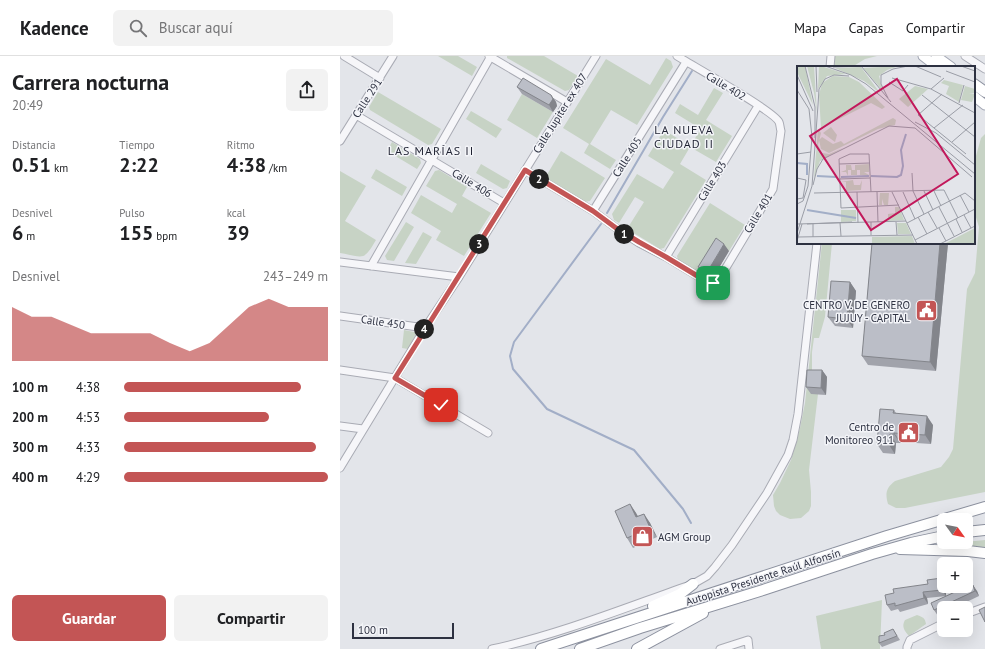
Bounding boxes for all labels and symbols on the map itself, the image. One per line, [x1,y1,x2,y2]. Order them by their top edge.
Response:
inset map [797,66,975,244]
street label: Calle 402 [703,69,749,103]
street label: Calle Jupiter ex 407 [530,70,590,156]
street label: Calle 291 [349,76,385,120]
district label: LA NUEVA CIUDAD II [654,122,714,151]
street label: Calle 405 [609,134,645,180]
district label: LAS MARÍAS II [388,143,474,158]
street label: Calle 403 [695,158,729,204]
street label: Calle 406 [449,166,495,200]
pin: 2 [529,169,549,189]
street label: Calle 401 [741,190,775,236]
pin: 1 [614,224,634,244]
pin: 3 [469,234,489,254]
pin [696,266,730,300]
place label: CENTRO V. DE GENERO JUJUY - CAPITAL [803,298,910,325]
public building icon: CENTRO V. DE GENERO JUJUY - CAPITAL [913,298,939,324]
street label: Calle 450 [360,312,406,332]
pin: 4 [414,319,434,339]
pin [424,388,458,422]
place label: Centro de Monitoreo 911 [825,420,894,447]
public building icon: Centro de Monitoreo 911 [896,420,922,446]
north arrow [937,513,973,549]
shop icon: AGM Group [629,524,655,550]
place label: AGM Group [658,530,711,544]
street label: Autopista Presidente Raúl Alfonsín [684,545,842,609]
scale bar [352,621,454,640]

